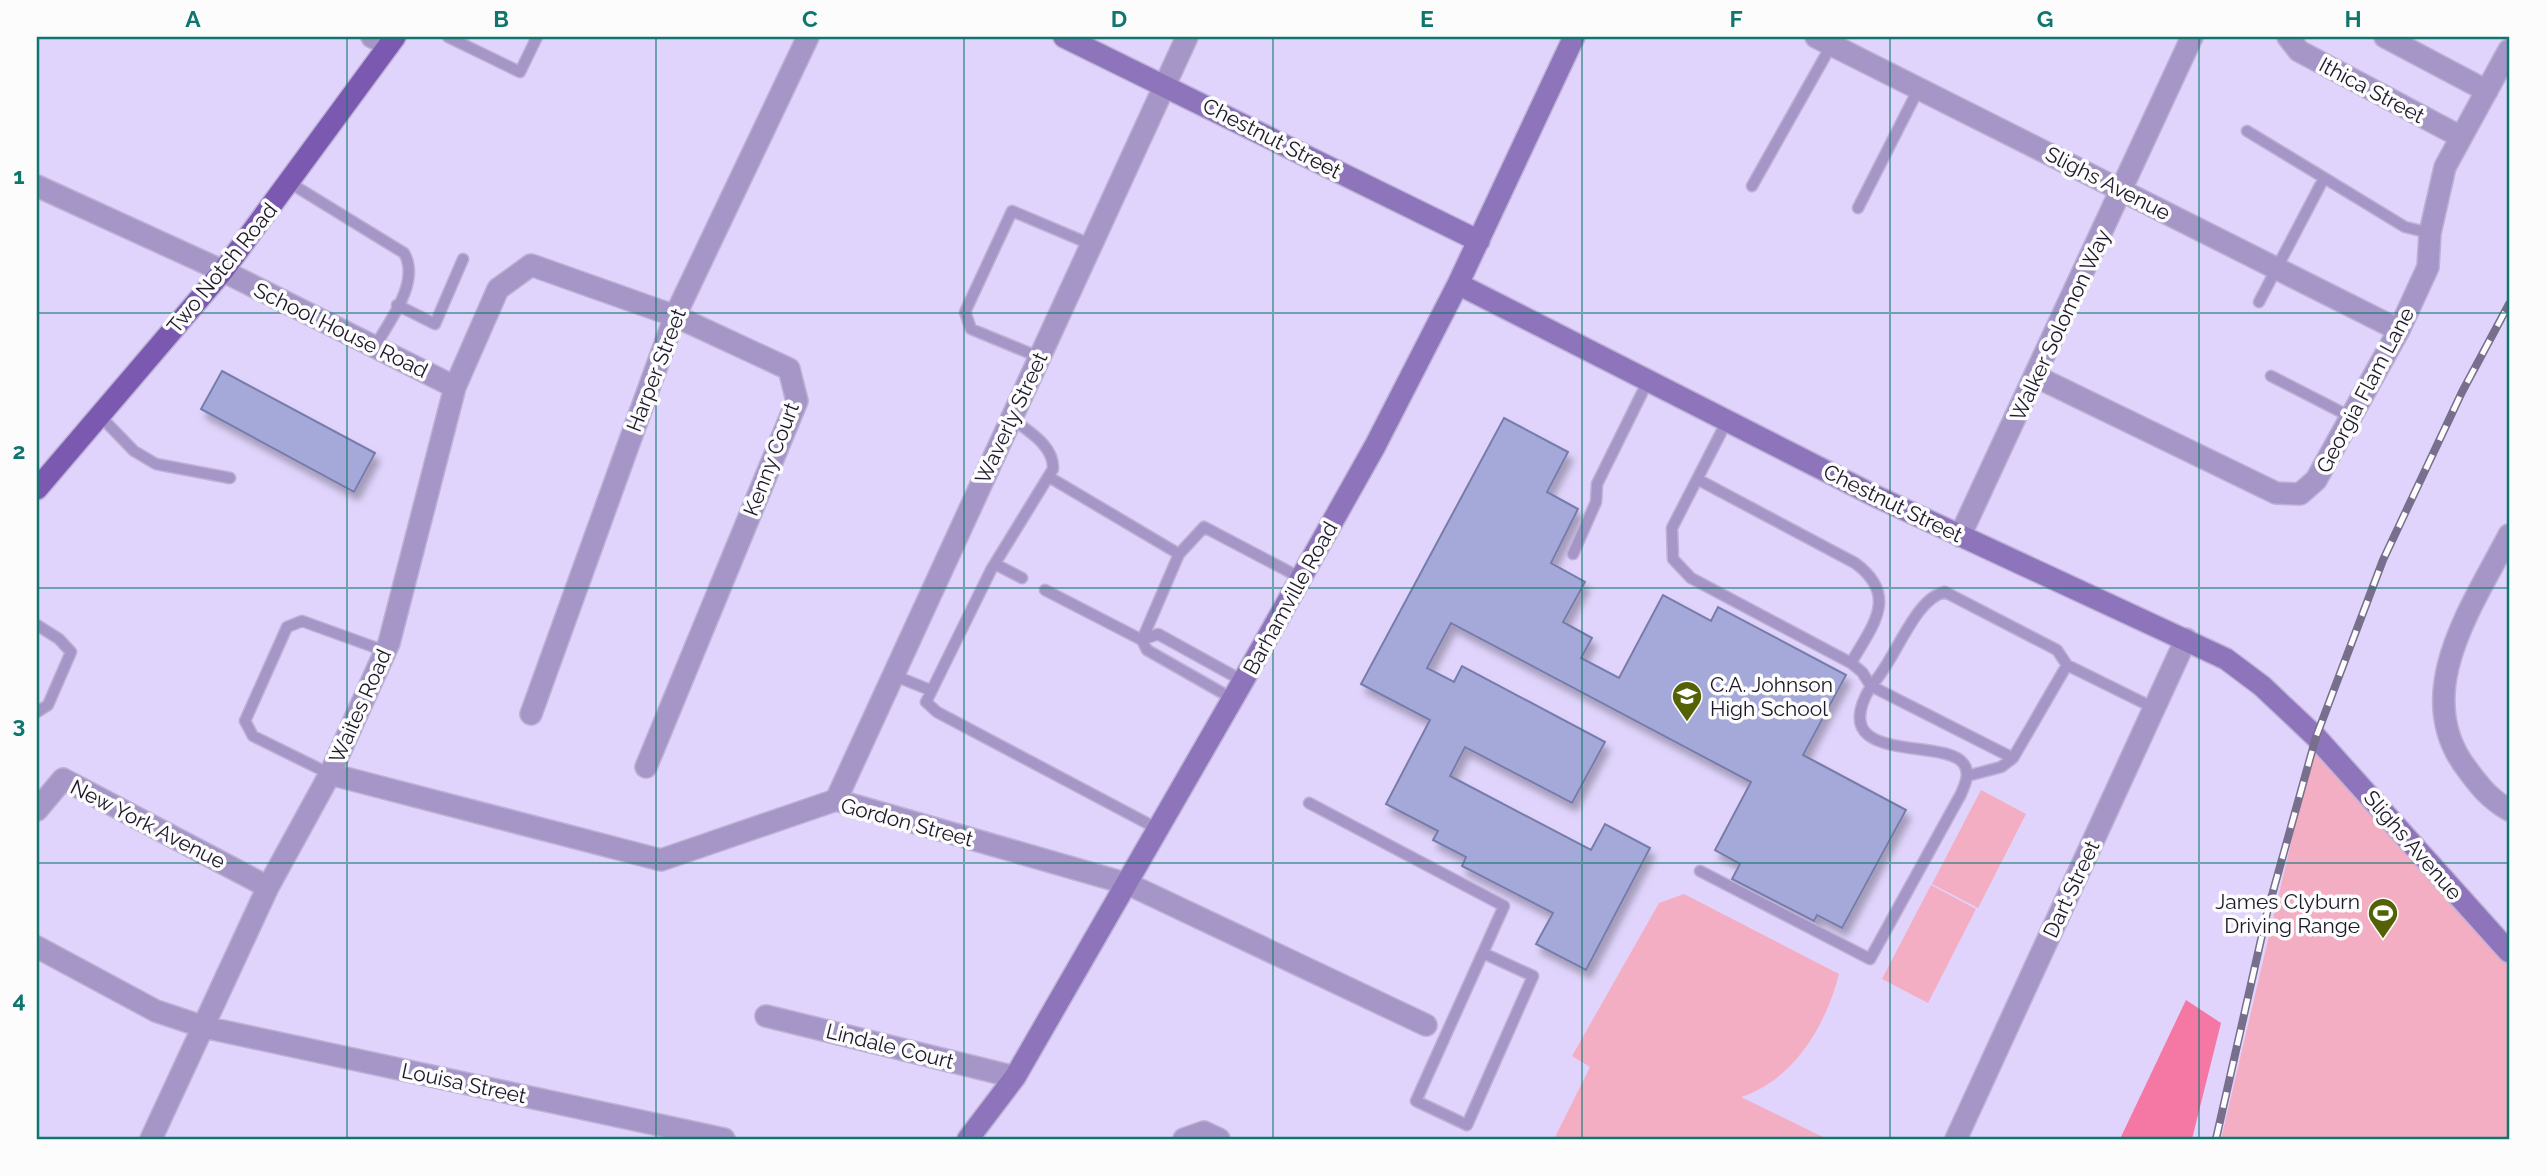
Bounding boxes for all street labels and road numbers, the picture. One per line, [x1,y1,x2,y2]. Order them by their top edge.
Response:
street label: Ithica Street [2315,52,2429,128]
street label: Chestnut Street [1199,92,1345,184]
street label: Slighs Avenue [2041,141,2175,225]
street label: Two Notch Road [162,198,282,338]
street label: Walker Solomon Way [2005,225,2115,425]
street label: School House Road [250,277,432,383]
street label: Georgia Flam Lane [2311,303,2419,477]
street label: Harper Street [621,305,691,435]
street label: Waverly Street [970,348,1052,488]
street label: Kenny Court [738,399,804,519]
street label: Chestnut Street [1819,459,1967,547]
street label: Barhamville Road [1238,517,1342,679]
street label: Waites Road [324,645,396,767]
street label: New York Avenue [66,774,230,874]
street label: Slighs Avenue [2359,785,2467,905]
street label: Gordon Street [838,792,976,852]
street label: Dart Street [2038,836,2104,942]
street label: Lindale Court [824,1018,956,1074]
street label: Louisa Street [399,1058,529,1108]

